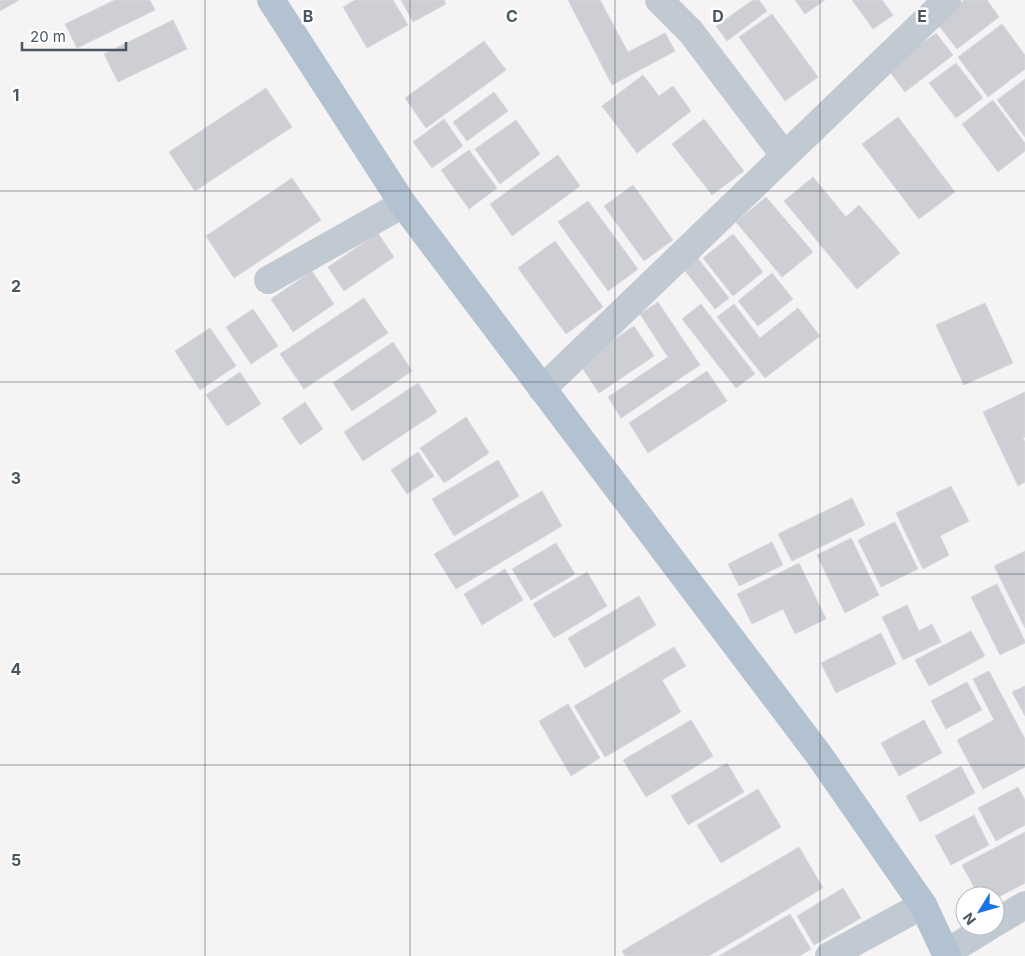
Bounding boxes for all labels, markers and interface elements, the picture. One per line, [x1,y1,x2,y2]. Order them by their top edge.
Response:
text: B [303,6,313,26]
text: C [506,6,518,26]
text: D [712,6,724,26]
text: E [917,6,927,26]
scale bar [22,20,126,52]
text: 20 m [30,27,66,46]
text: 1 [13,85,19,105]
text: 2 [11,276,21,296]
text: 3 [11,468,21,488]
text: 4 [11,659,22,679]
text: 5 [11,850,21,870]
north arrow [955,886,1005,936]
text: N [959,910,979,929]

